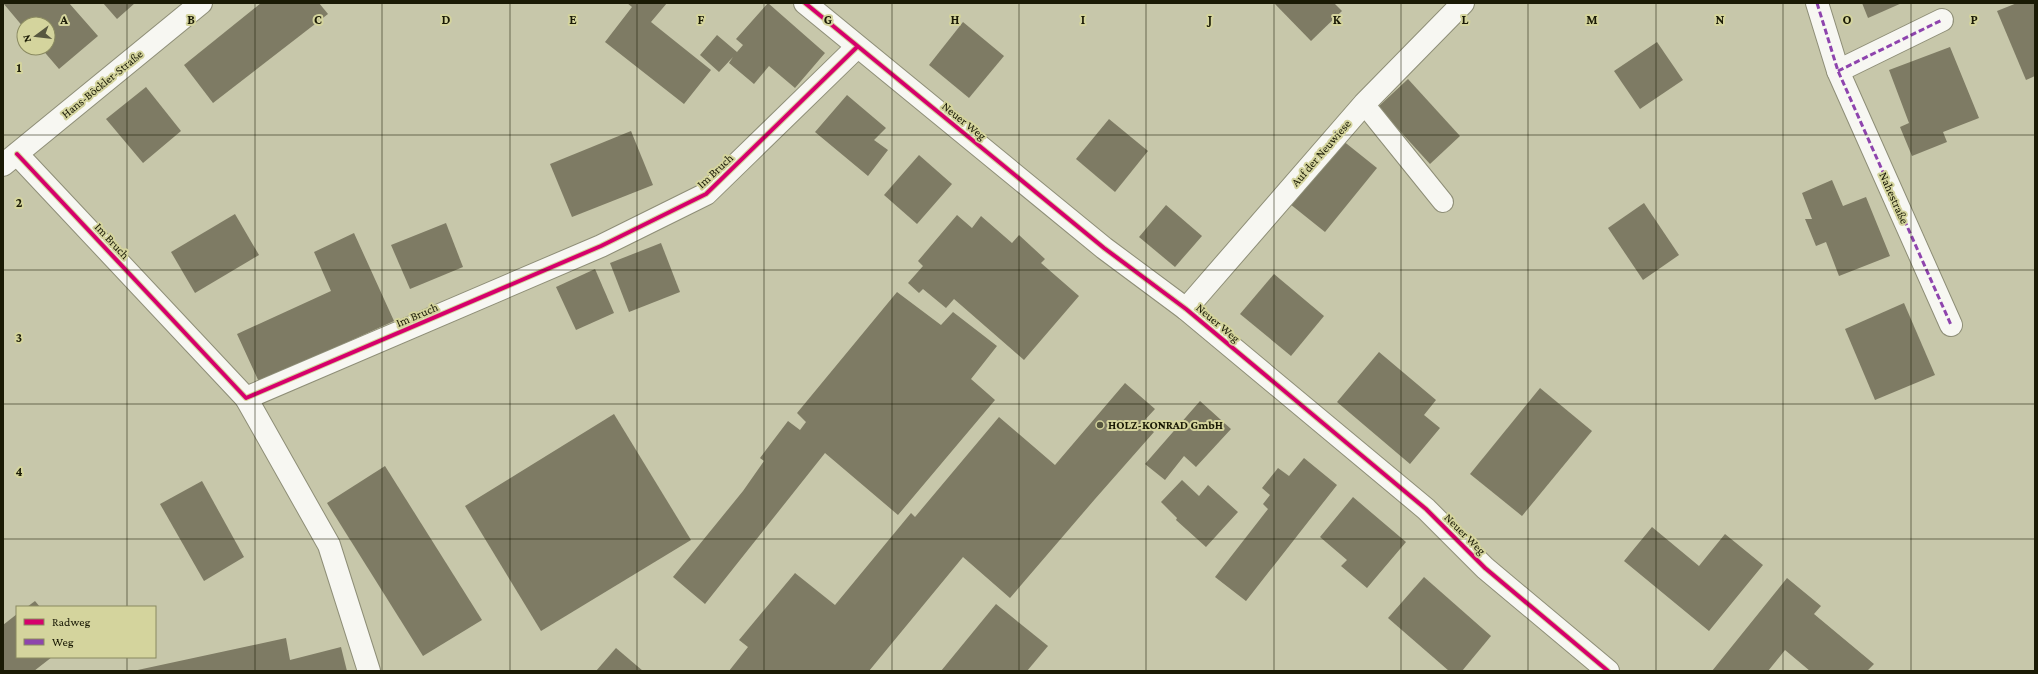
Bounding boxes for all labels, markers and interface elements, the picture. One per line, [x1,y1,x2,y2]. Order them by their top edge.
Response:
text: A [59,12,68,27]
text: B [187,12,195,27]
text: C [314,12,322,27]
text: D [442,12,451,27]
text: E [569,12,577,27]
text: F [698,12,705,27]
text: G [824,12,832,27]
text: H [951,12,960,27]
text: I [1081,12,1085,27]
text: J [1206,12,1212,27]
text: K [1333,12,1342,27]
text: L [1462,12,1469,27]
text: M [1586,12,1598,27]
text: N [1716,12,1725,27]
text: O [1843,12,1852,27]
text: P [1970,12,1978,27]
north arrow [16,16,56,56]
text: N [19,33,33,44]
street label: Hans-Böckler-Straße [59,47,145,121]
text: 1 [17,60,22,75]
street label: Neuer Weg [939,99,989,143]
street label: Auf der Neuwiese [1288,117,1354,189]
street label: Im Bruch [694,150,736,191]
street label: Nahestraße [1876,170,1912,226]
text: 2 [16,195,23,210]
street label: Im Bruch [92,220,133,262]
street label: Im Bruch [394,300,441,330]
street label: Neuer Weg [1193,301,1243,345]
text: 3 [16,330,22,345]
place label: HOLZ-KONRAD GmbH [1108,418,1223,432]
marker: HOLZ-KONRAD GmbH [1095,420,1105,430]
text: 4 [15,464,23,479]
street label: Neuer Weg [1441,510,1489,558]
legend [16,606,156,658]
text: Radweg [52,615,90,629]
text: Weg [52,635,74,649]

